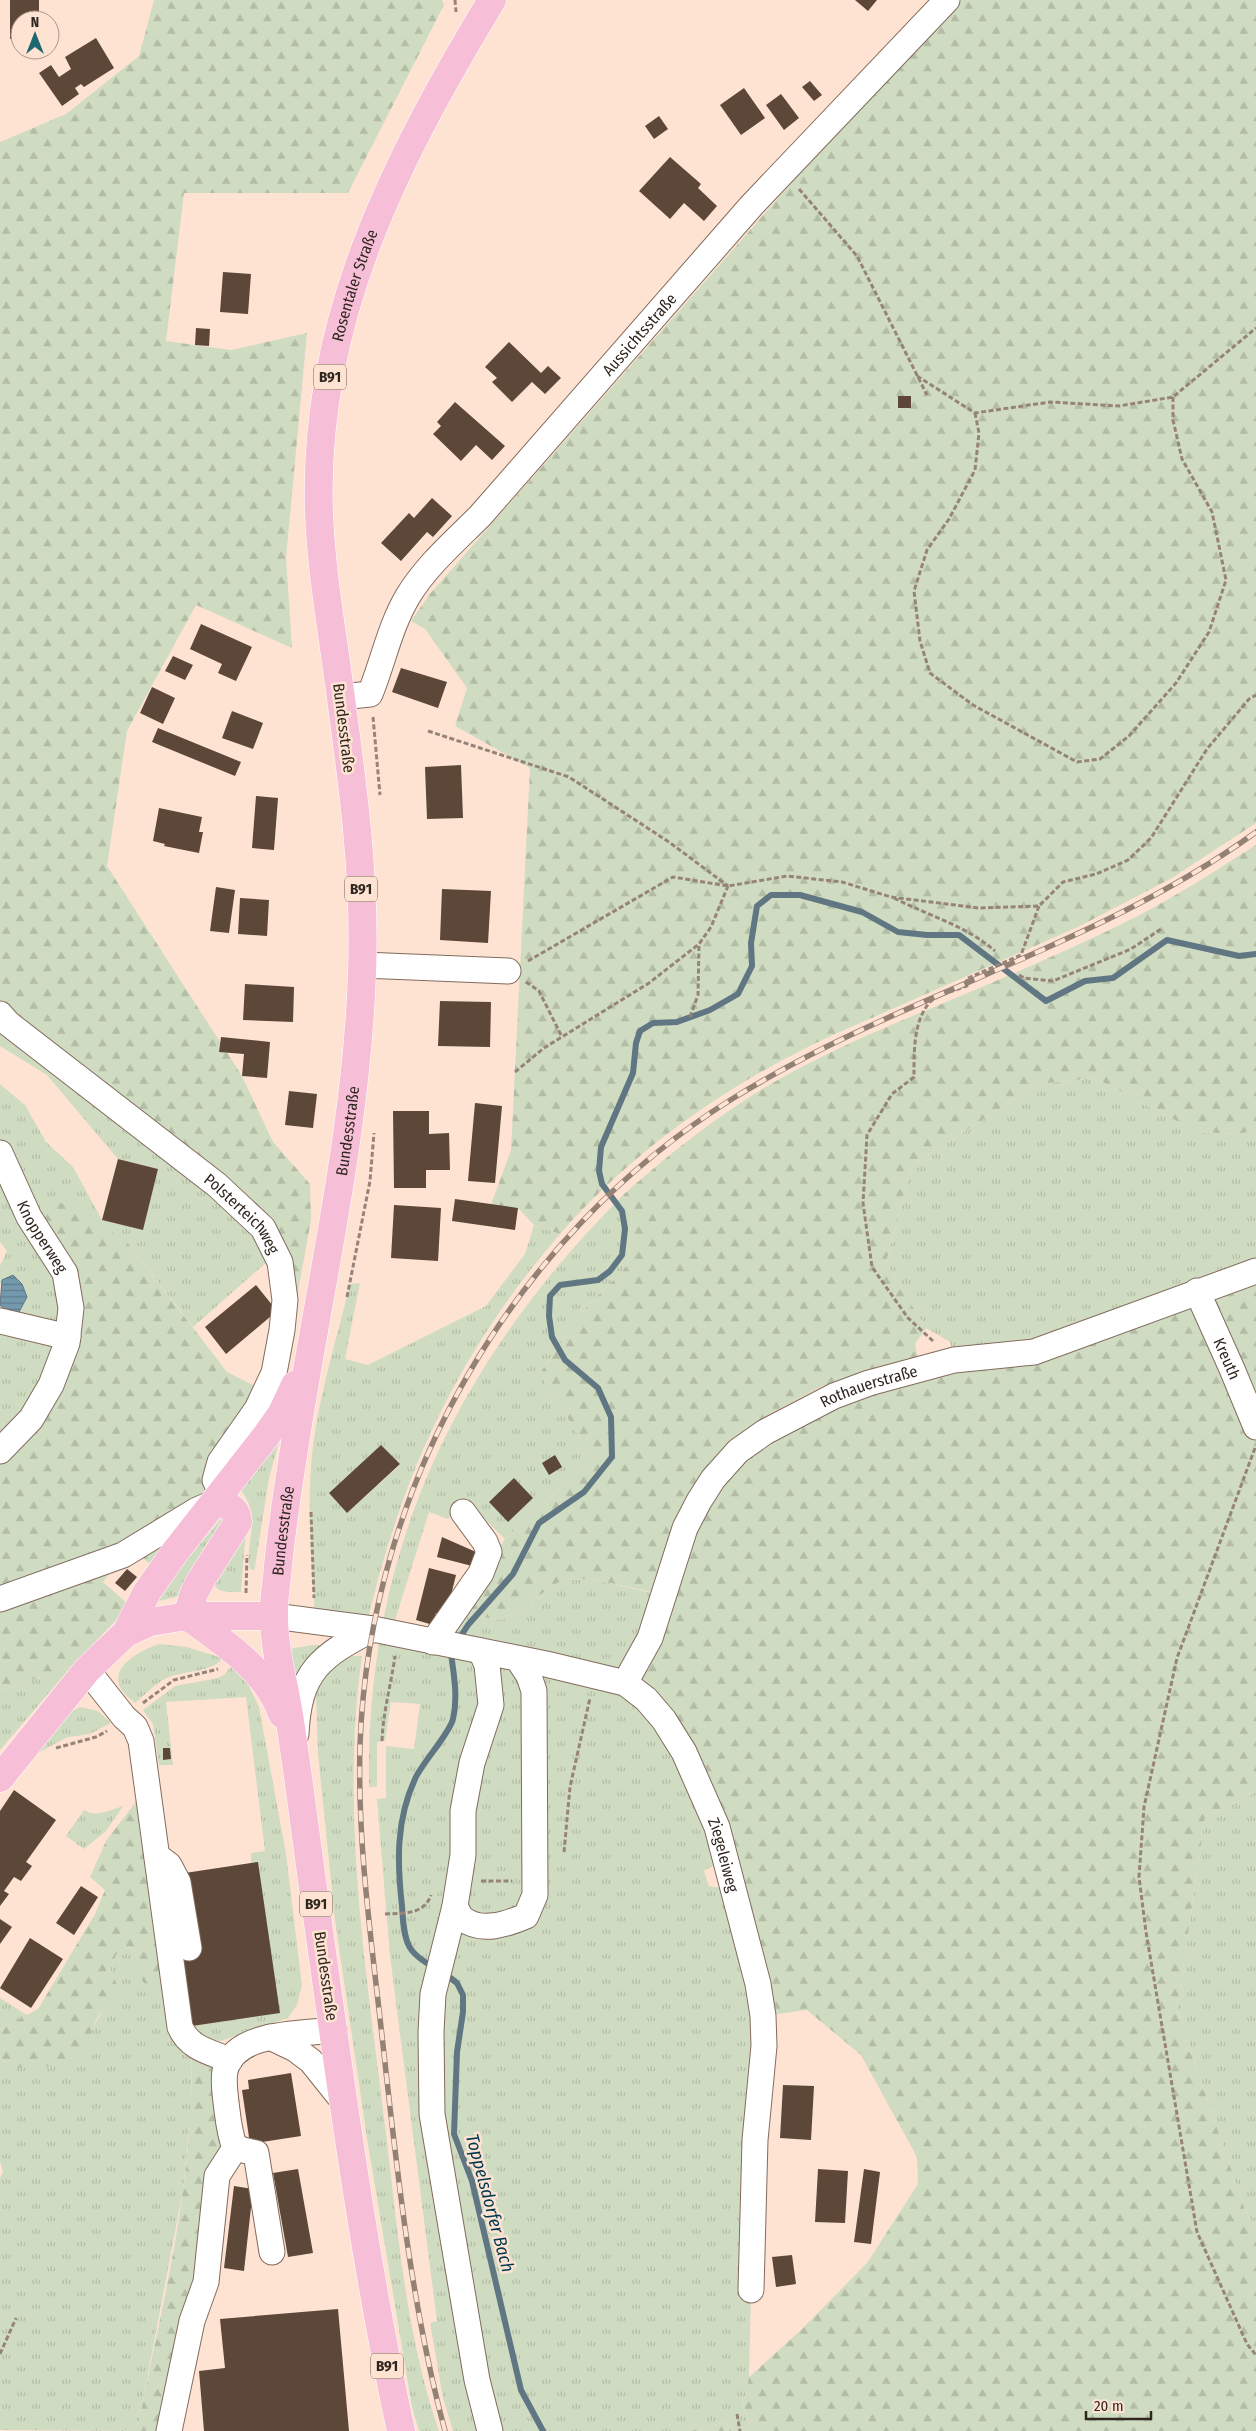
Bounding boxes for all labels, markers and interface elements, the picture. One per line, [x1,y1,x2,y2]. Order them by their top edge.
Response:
north arrow [10,10,60,60]
text: N [31,14,39,31]
street label: Rosentaler Straße [327,226,381,343]
street label: Aussichtsstraße [598,289,680,379]
road number: B91 [314,364,346,390]
street label: Bundesstraße [329,682,359,774]
road number: B91 [345,876,377,902]
street label: Bundesstraße [332,1085,363,1177]
street label: Polsterteichweg [200,1169,284,1257]
street label: Knopperweg [13,1197,72,1277]
street label: Kreuth [1210,1335,1245,1382]
street label: Rothauerstraße [817,1361,920,1411]
street label: Bundesstraße [268,1484,298,1576]
street label: Ziegeleiweg [704,1814,743,1895]
road number: B91 [300,1892,332,1916]
street label: Bundesstraße [310,1930,342,2022]
water label: Toppelsdorfer Bach [461,2131,519,2275]
road number: B91 [371,2354,403,2378]
scale bar [1086,2388,1151,2420]
text: 20 m [1094,2397,1124,2415]

